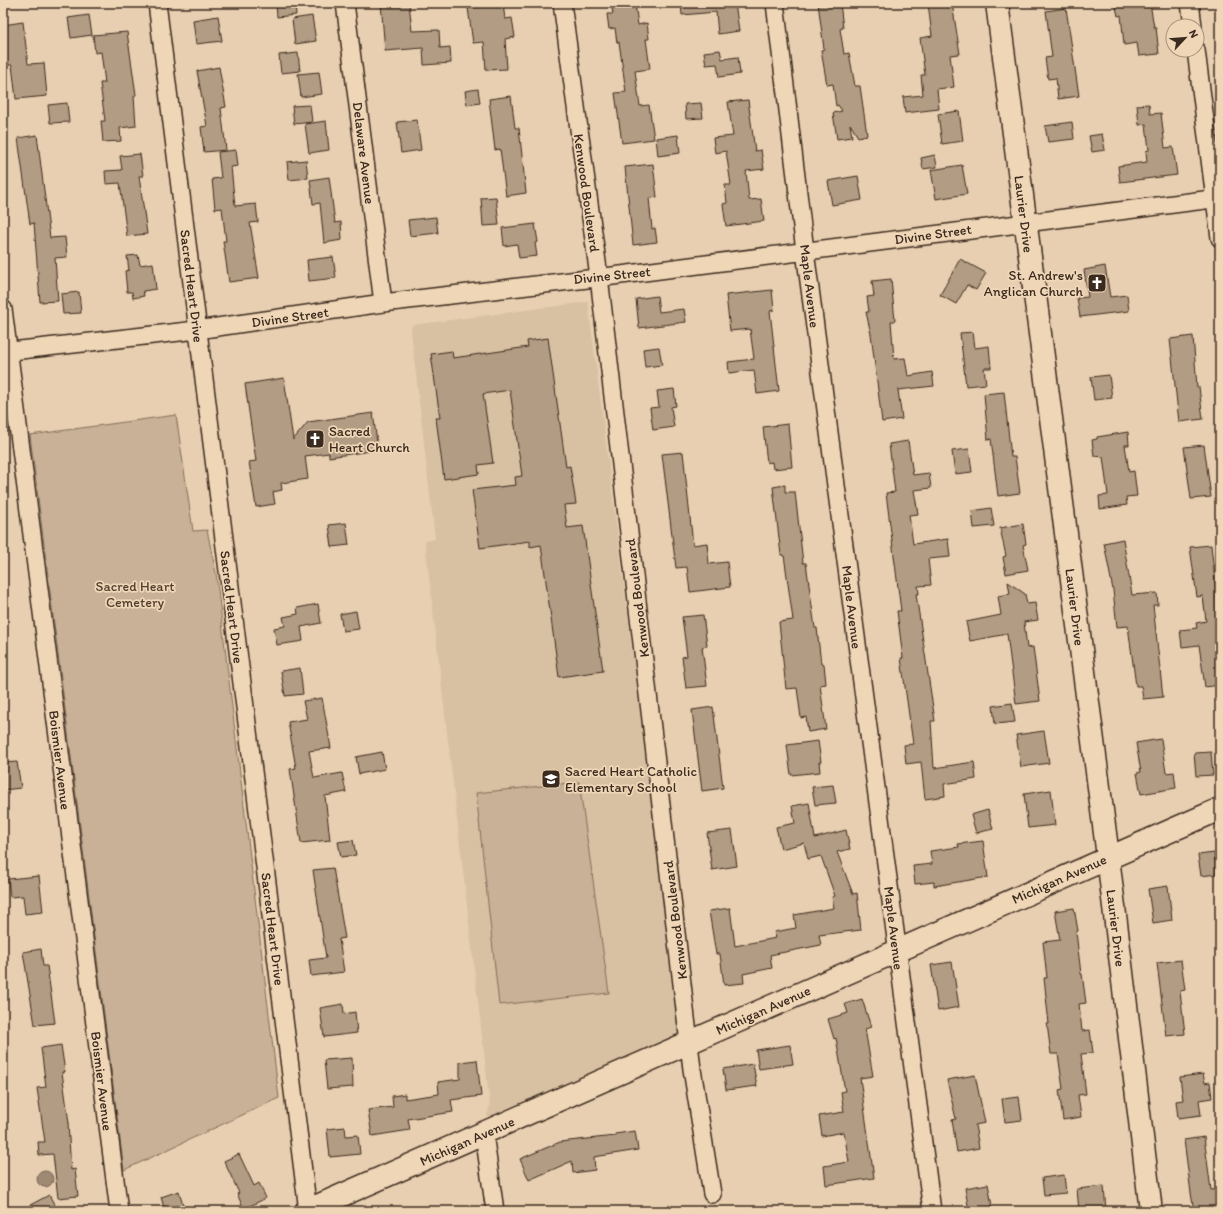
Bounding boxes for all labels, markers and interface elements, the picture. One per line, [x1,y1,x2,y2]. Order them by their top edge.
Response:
north arrow [1165,18,1205,58]
text: N [1186,28,1201,40]
street label: Delaware Avenue [349,101,378,205]
street label: Kenwood Boulevard [570,133,603,254]
street label: Laurier Drive [1010,174,1037,254]
street label: Divine Street [893,221,973,248]
street label: Sacred Heart Drive [176,229,207,344]
street label: Maple Avenue [796,243,823,329]
street label: Divine Street [573,263,652,288]
place label: St. Andrew's Anglican Church [984,267,1084,300]
church icon: St. Andrew's Anglican Church [1086,272,1108,294]
street label: Divine Street [250,304,330,331]
place label: Sacred Heart Church [329,423,410,456]
church icon: Sacred Heart Church [304,428,326,450]
street label: Kenwood Boulevard [622,537,653,658]
street label: Sacred Heart Drive [216,550,247,665]
street label: Maple Avenue [838,564,865,650]
street label: Laurier Drive [1061,567,1088,647]
park label: Sacred Heart Cemetery [96,578,174,611]
street label: Boismier Avenue [45,709,74,811]
place label: Sacred Heart Catholic Elementary School [565,763,697,796]
school or university icon: Sacred Heart Catholic Elementary School [540,768,562,790]
street label: Michigan Avenue [1009,851,1109,908]
street label: Kenwood Boulevard [660,859,691,980]
street label: Sacred Heart Drive [257,872,288,987]
street label: Maple Avenue [880,885,907,971]
street label: Laurier Drive [1102,888,1129,968]
street label: Michigan Avenue [713,982,813,1039]
street label: Boismier Avenue [87,1030,116,1132]
street label: Michigan Avenue [417,1113,517,1170]

